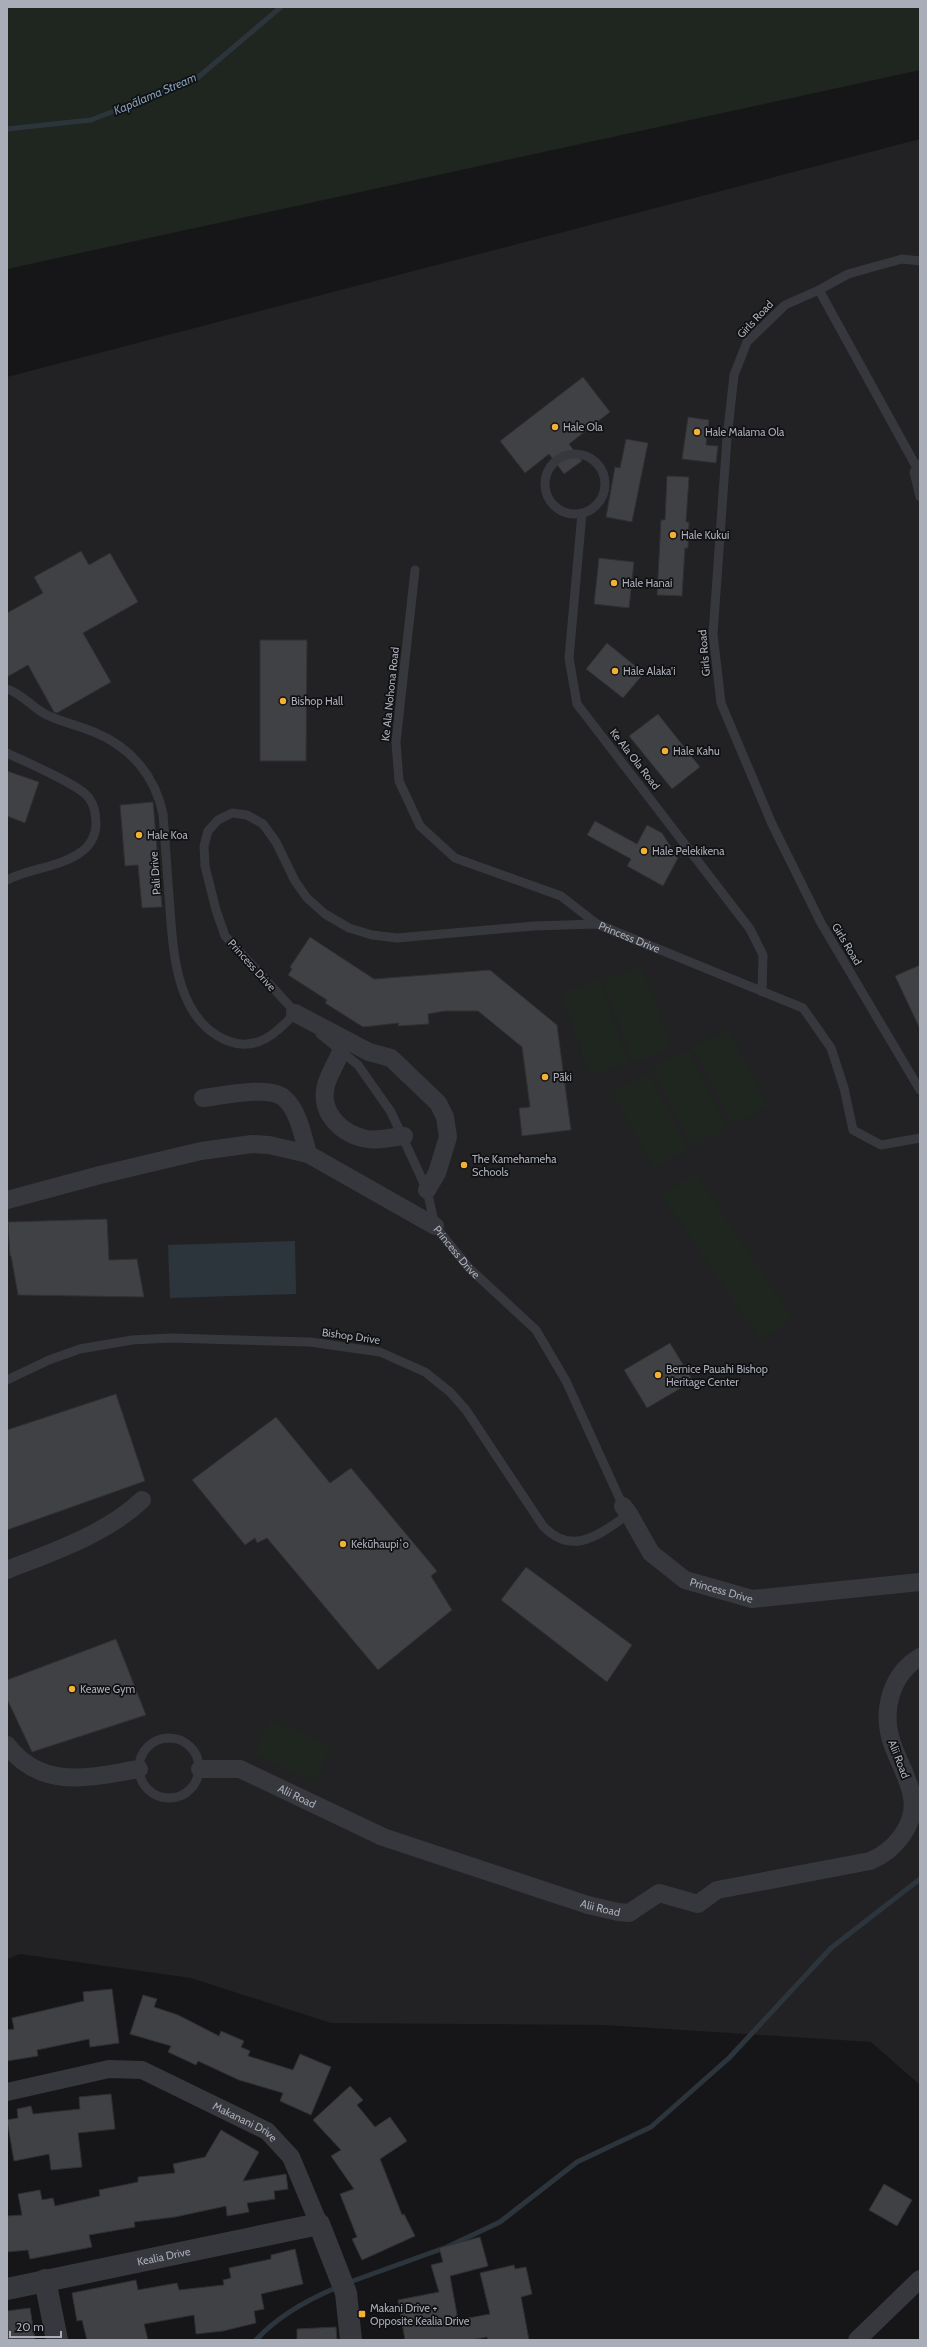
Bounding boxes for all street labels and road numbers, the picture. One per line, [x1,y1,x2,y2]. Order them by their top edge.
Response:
street label: Girls Road [734,297,776,341]
street label: Girls Road [695,629,713,677]
street label: Ke Ala Nohona Road [378,646,402,742]
street label: Ke Ala Ola Road [607,726,663,792]
street label: Pali Drive [146,850,164,895]
street label: Princess Drive [597,918,662,956]
street label: Girls Road [829,920,865,968]
street label: Princess Drive [225,936,279,994]
street label: Princess Drive [430,1223,483,1282]
street label: Bishop Drive [321,1325,381,1347]
street label: Princess Drive [688,1575,755,1606]
street label: Alii Road [885,1738,913,1780]
street label: Alii Road [276,1781,318,1811]
street label: Alii Road [579,1896,622,1919]
street label: Makanani Drive [211,2099,281,2145]
street label: Kealia Drive [136,2244,192,2269]

